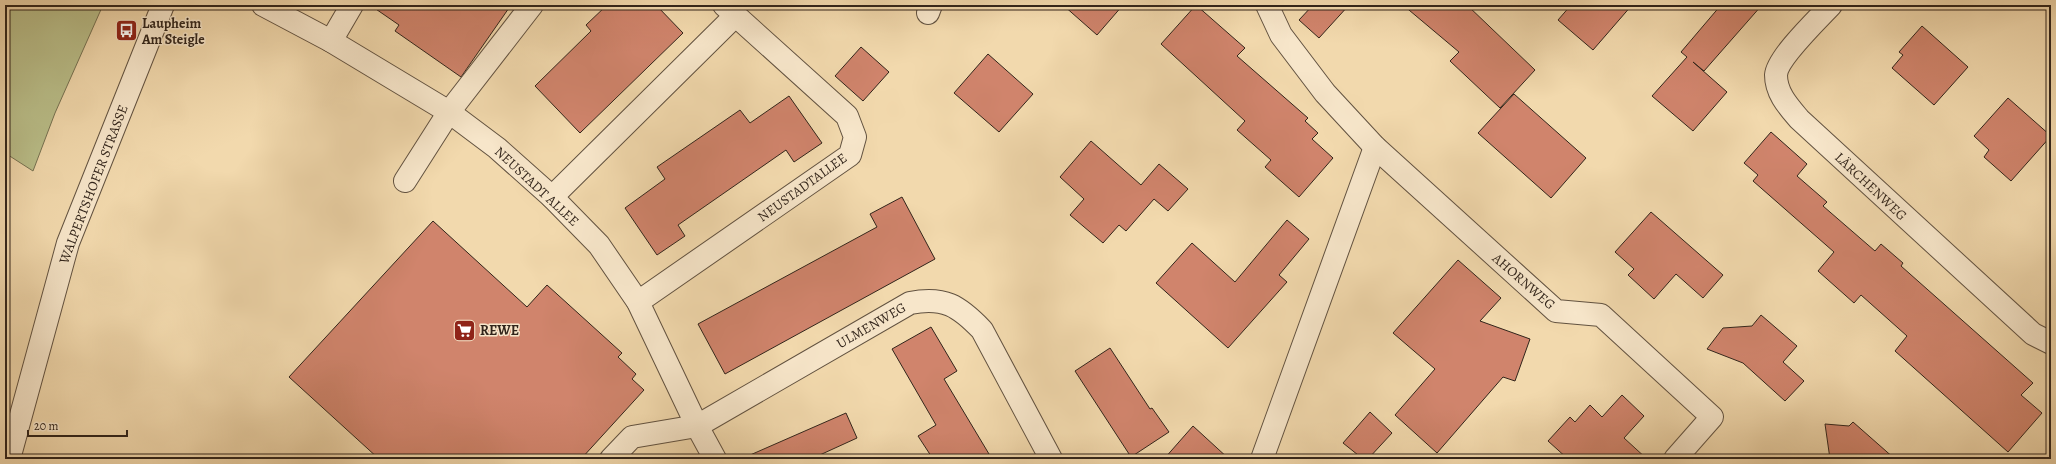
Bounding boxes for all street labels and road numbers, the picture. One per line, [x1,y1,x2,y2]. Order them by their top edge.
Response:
street label: WALPERTSHOFER STRASSE [54,102,133,267]
street label: NEUSTADT ALLEE [490,142,583,231]
street label: LÄRCHENWEG [1831,148,1911,225]
street label: NEUSTADTALLEE [754,149,851,226]
street label: AHORNWEG [1487,248,1559,314]
street label: ULMENWEG [833,298,909,353]

